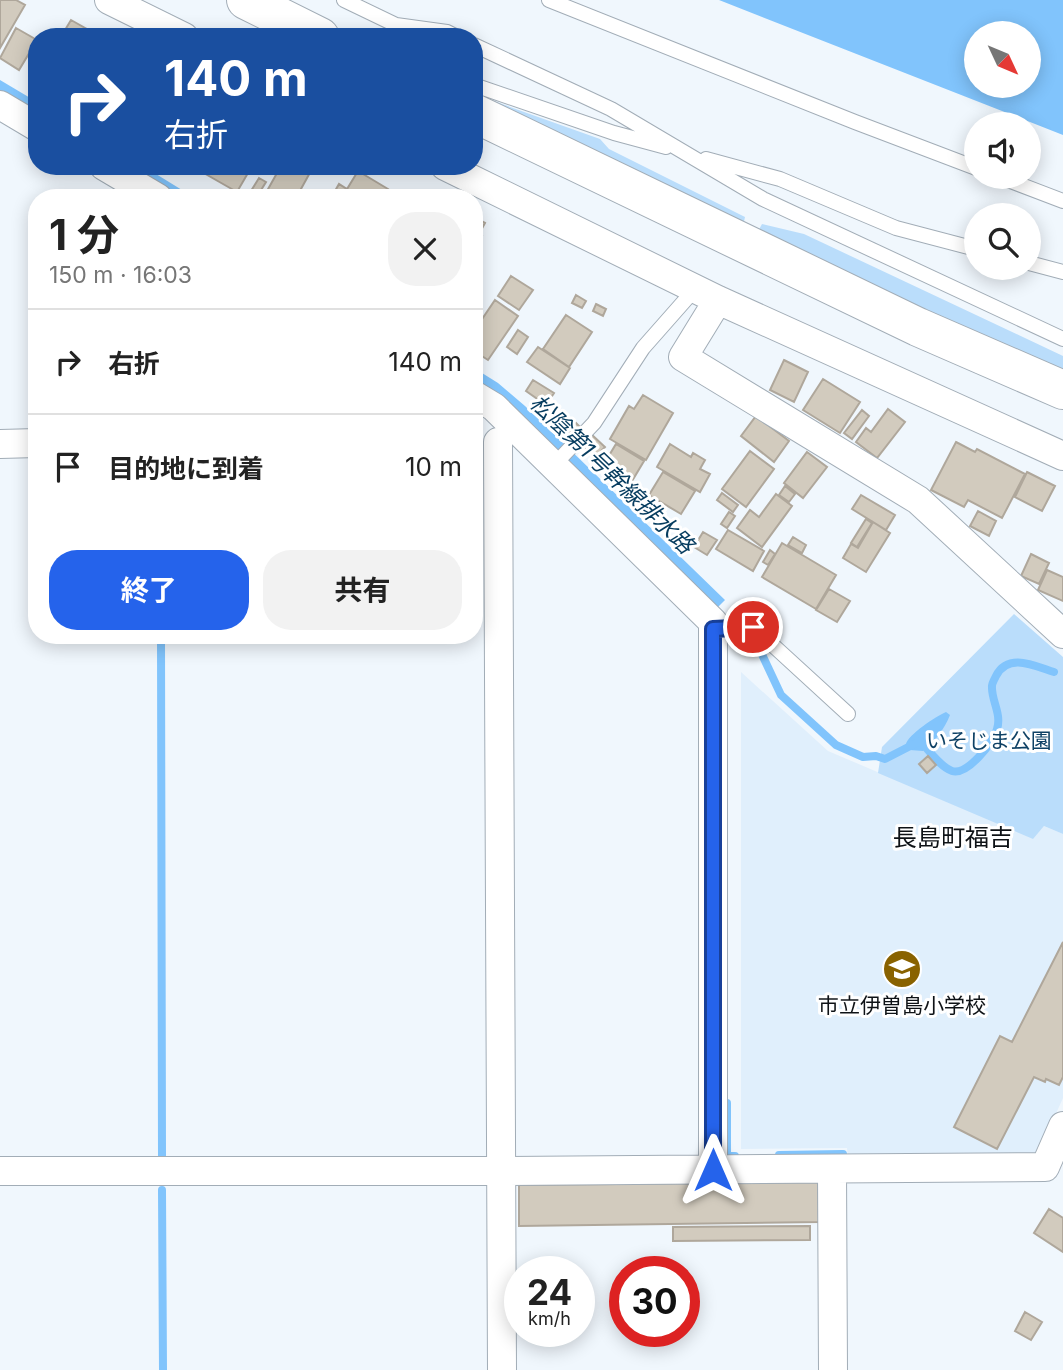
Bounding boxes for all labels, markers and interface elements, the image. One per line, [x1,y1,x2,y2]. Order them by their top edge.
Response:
north arrow [964,21,1041,98]
map controls [964,21,1041,280]
text: 140 m [164,49,308,108]
icon: right [49,56,140,147]
button: sound [964,112,1041,189]
text: 右折 [164,115,228,154]
button: search [964,203,1041,280]
text: 1 分 [49,209,119,260]
button: close [388,212,462,286]
text: 150 m · 16:03 [49,261,192,289]
icon: right [49,343,87,381]
text: 140 m [388,346,462,377]
text: 右折 [108,348,160,379]
water label: 松陰第1号幹線排水路 [524,389,701,561]
icon: arrive [49,448,87,486]
text: 10 m [405,451,462,482]
text: 目的地に到着 [108,453,264,484]
button: 終了 [49,550,249,630]
button: 共有 [263,550,462,630]
pin [723,597,783,657]
icon: arrive [734,608,772,646]
park label: いそじま公園 [926,728,1052,753]
district label: 長島町福吉 [893,823,1013,852]
school or university icon: 市立伊曽島小学校 [881,948,923,990]
place label: 市立伊曽島小学校 [818,993,986,1018]
position arrow [676,1133,750,1207]
speed limit sign: 30 [609,1256,700,1347]
text: 24 [527,1271,572,1313]
text: km/h [528,1308,571,1329]

